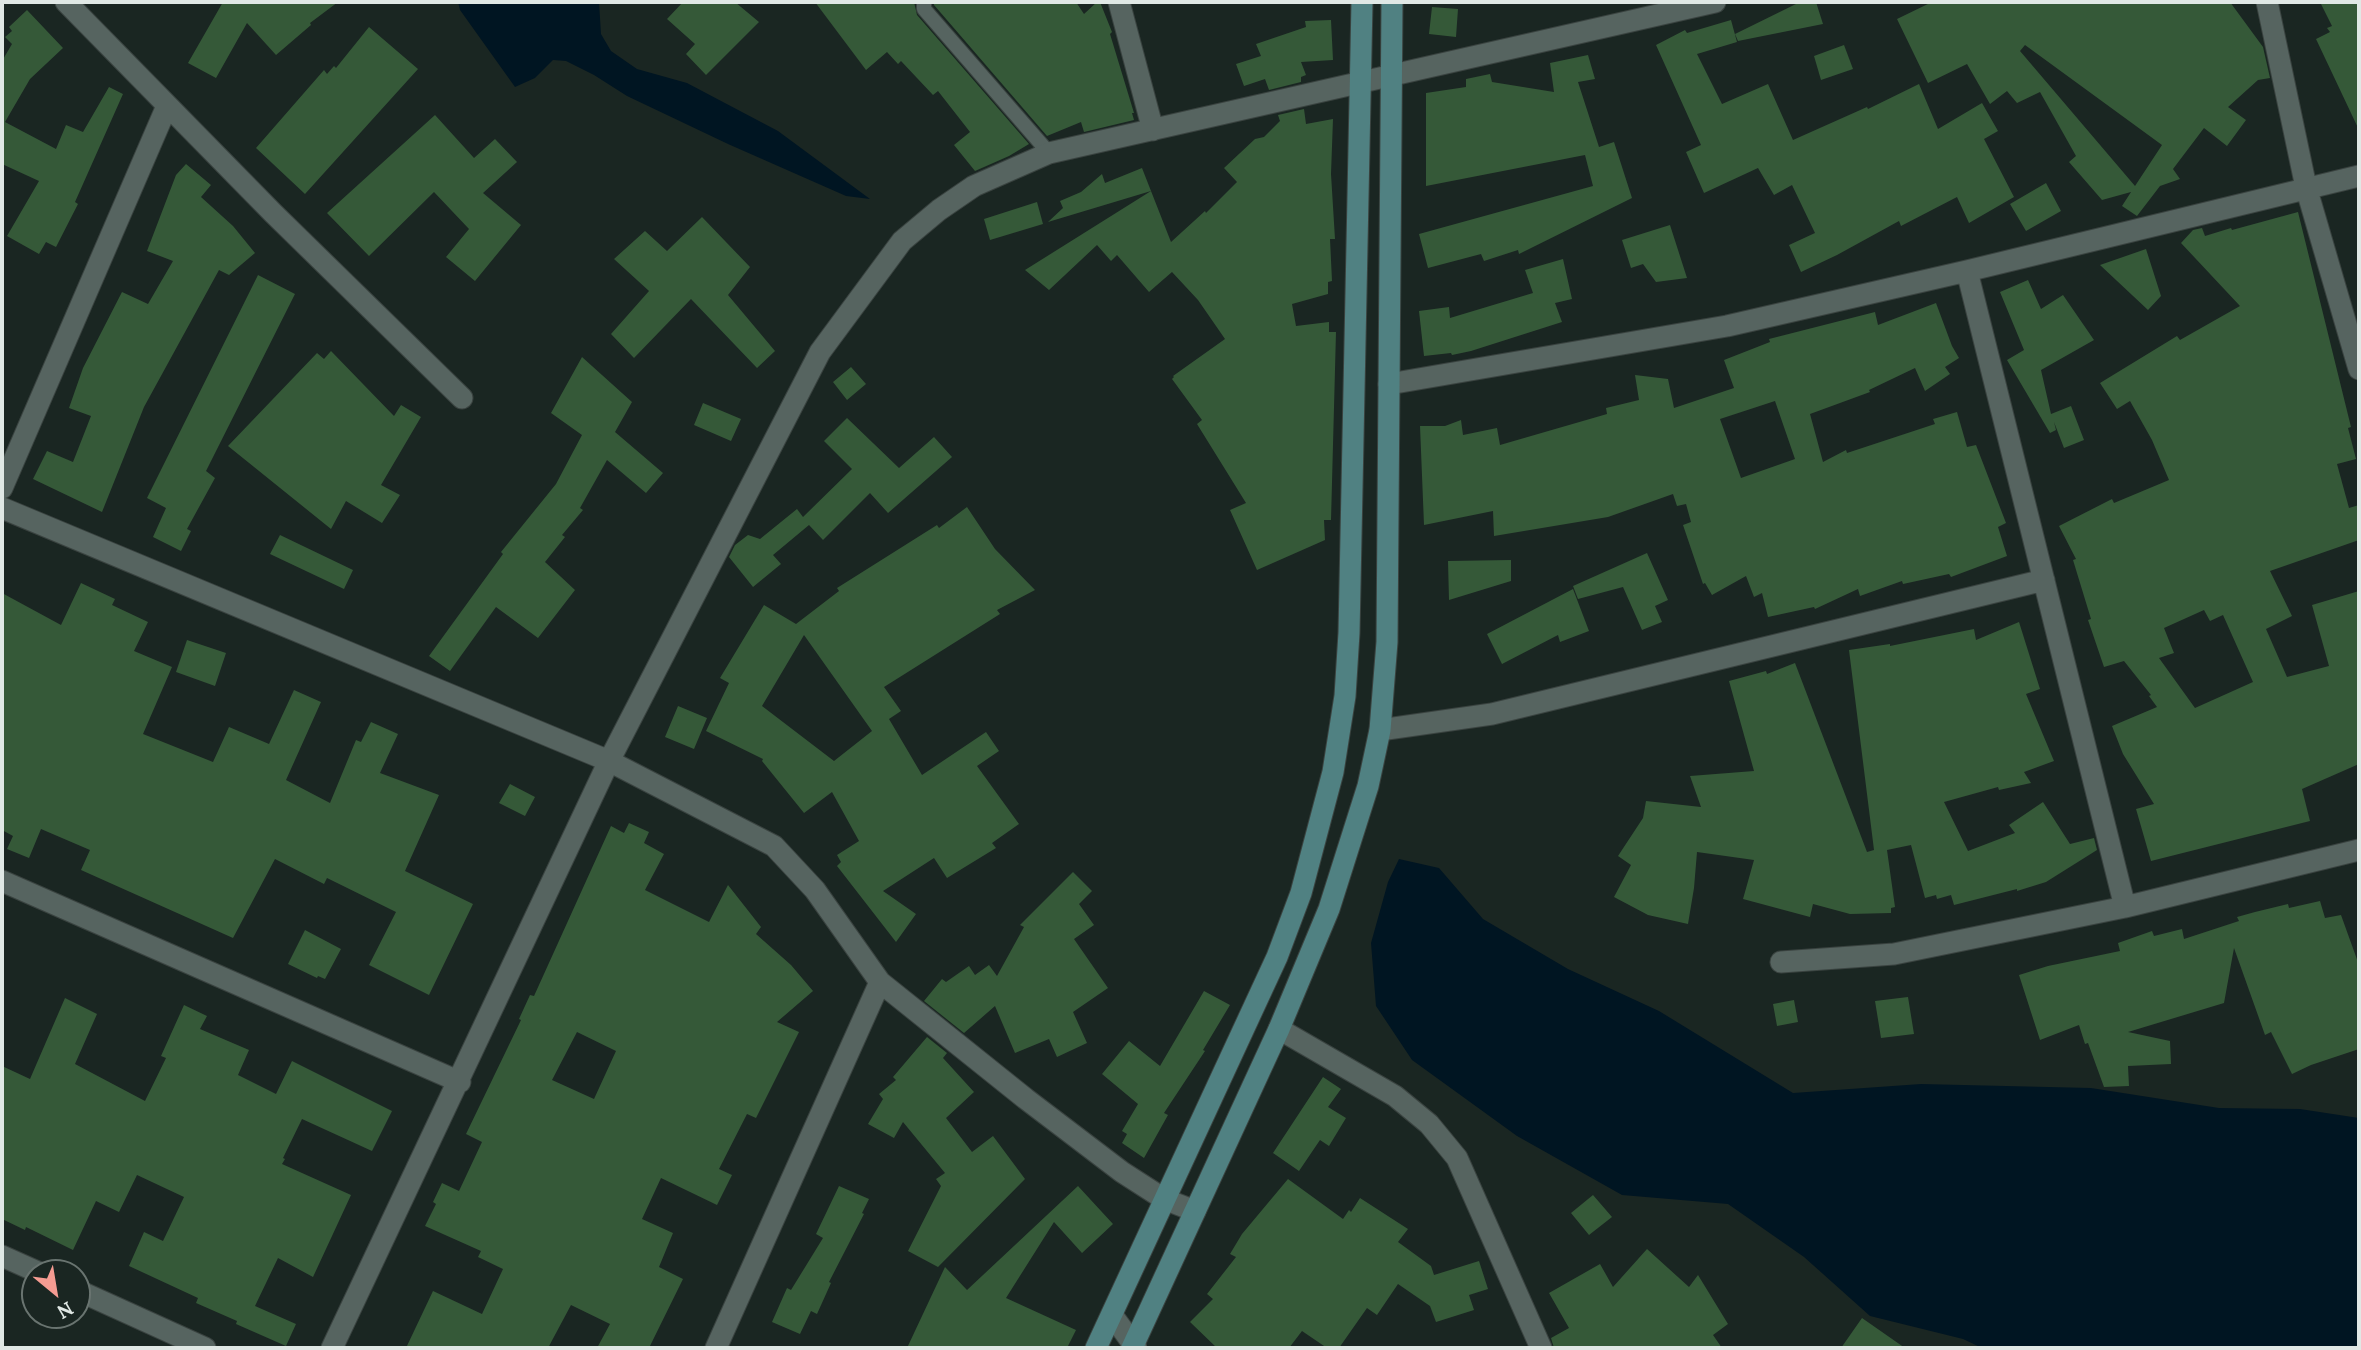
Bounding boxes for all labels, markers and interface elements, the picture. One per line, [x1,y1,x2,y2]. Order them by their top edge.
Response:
north arrow [21,1259,91,1329]
text: N [53,1296,78,1325]

